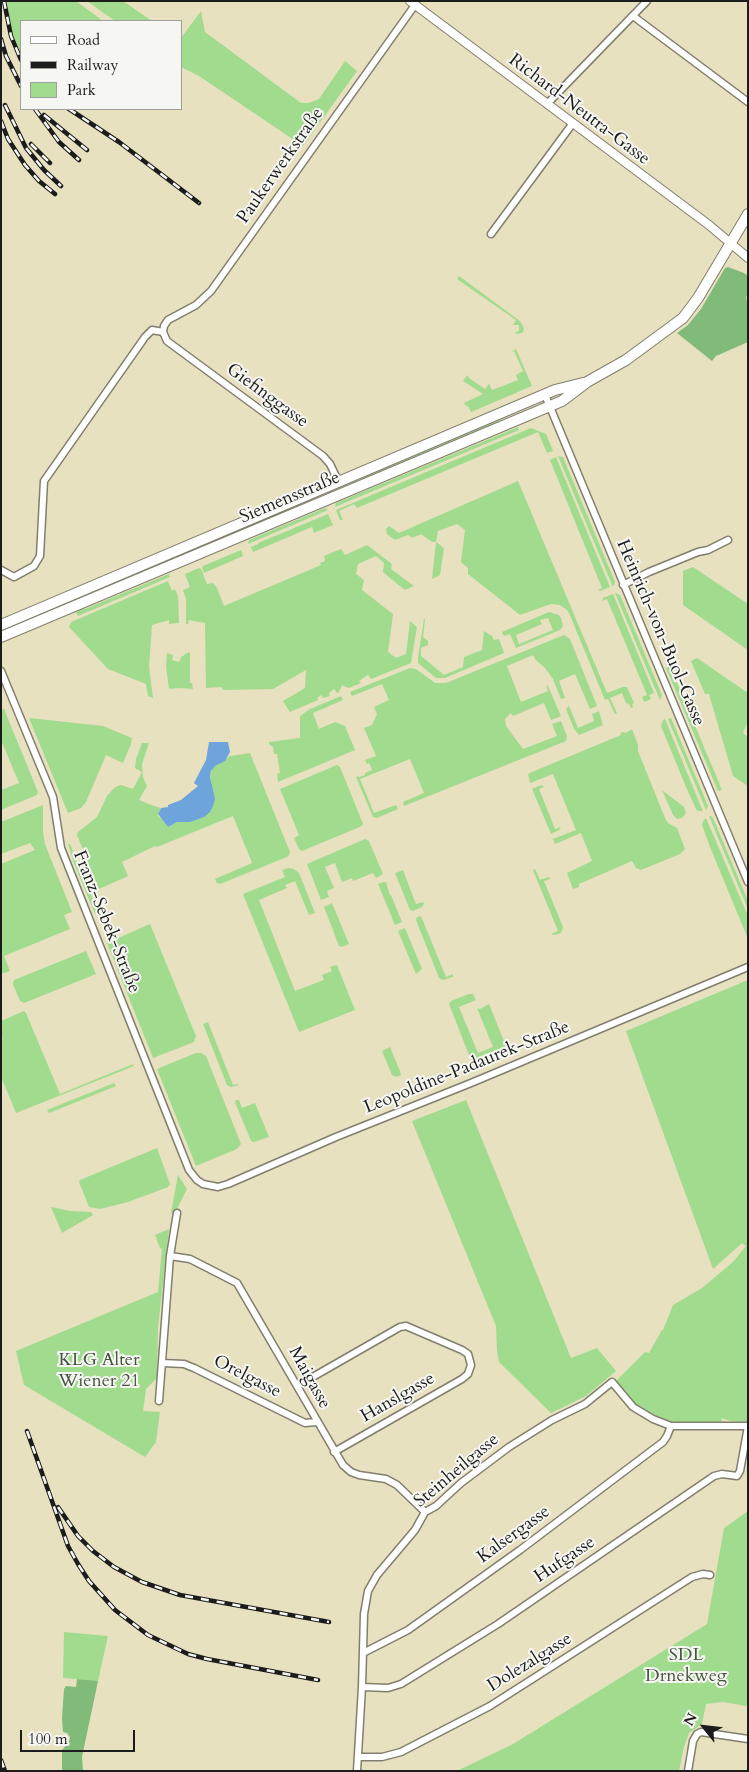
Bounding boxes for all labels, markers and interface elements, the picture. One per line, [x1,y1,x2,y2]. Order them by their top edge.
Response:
legend [20,20,182,110]
text: Road [67,30,100,50]
street label: Richard-Neutra-Gasse [504,50,654,170]
text: Railway [67,55,118,75]
text: Park [67,80,96,100]
street label: Paukerwerkstraße [233,104,329,228]
street label: Giefinggasse [222,359,312,433]
street label: Siemensstraße [237,467,343,529]
street label: Heinrich-von-Buol-Gasse [611,537,709,729]
street label: Franz-Sebek-Straße [68,848,144,996]
street label: Leopoldine-Padaurek-Straße [361,1017,573,1119]
street label: Maigasse [283,1343,335,1413]
park label: KLG Alter Wiener 21 [58,1350,140,1392]
street label: Orelgasse [210,1351,284,1403]
street label: Hanslgasse [357,1368,439,1428]
street label: Steinheilgasse [410,1429,504,1513]
street label: Kalsergasse [473,1501,555,1569]
street label: Hufgasse [531,1532,599,1588]
street label: Dolezalgasse [484,1629,576,1697]
park label: SDL Drnekweg [645,1645,727,1688]
north arrow [679,1702,729,1752]
text: N [679,1710,702,1729]
scale bar [22,1720,138,1752]
text: 100 m [28,1729,68,1749]

